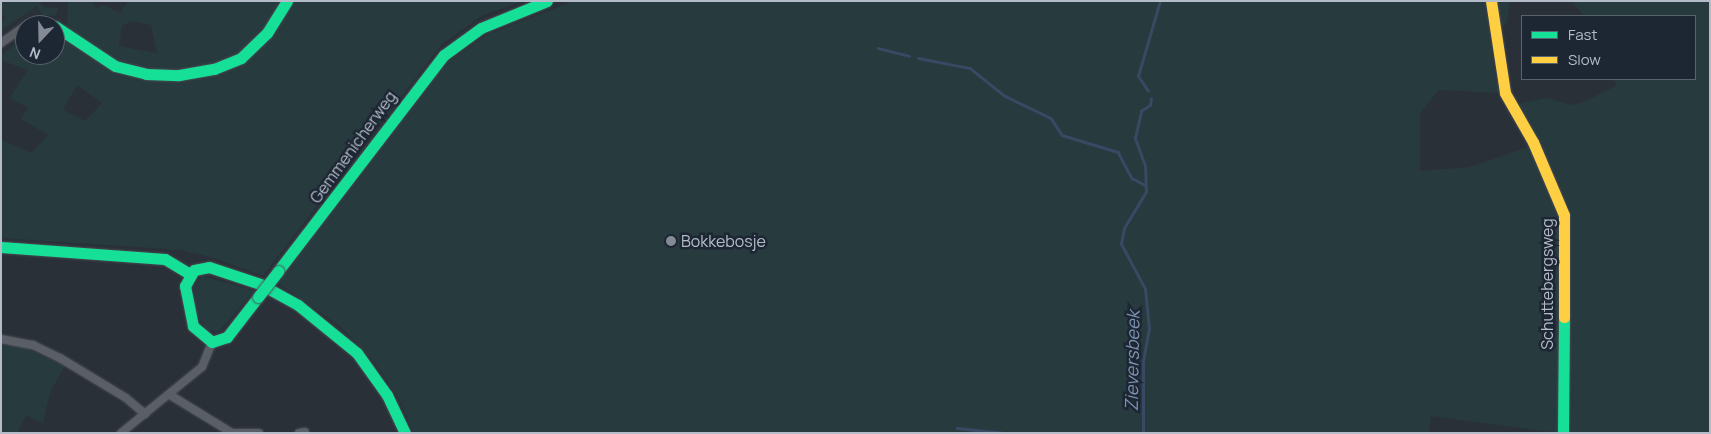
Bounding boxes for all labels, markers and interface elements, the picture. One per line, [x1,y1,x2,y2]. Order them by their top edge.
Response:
north arrow [15,15,65,65]
legend [1521,15,1696,80]
text: Fast [1568,24,1597,45]
text: N [27,43,43,64]
text: Slow [1568,49,1601,70]
street label: Gemmenicherweg [306,87,400,207]
street label: Schuttebergsweg [1537,218,1557,350]
place label: Bokkebosje [681,231,766,251]
marker: Bokkebosje [665,235,677,247]
water label: Zieversbeek [1120,310,1144,412]

